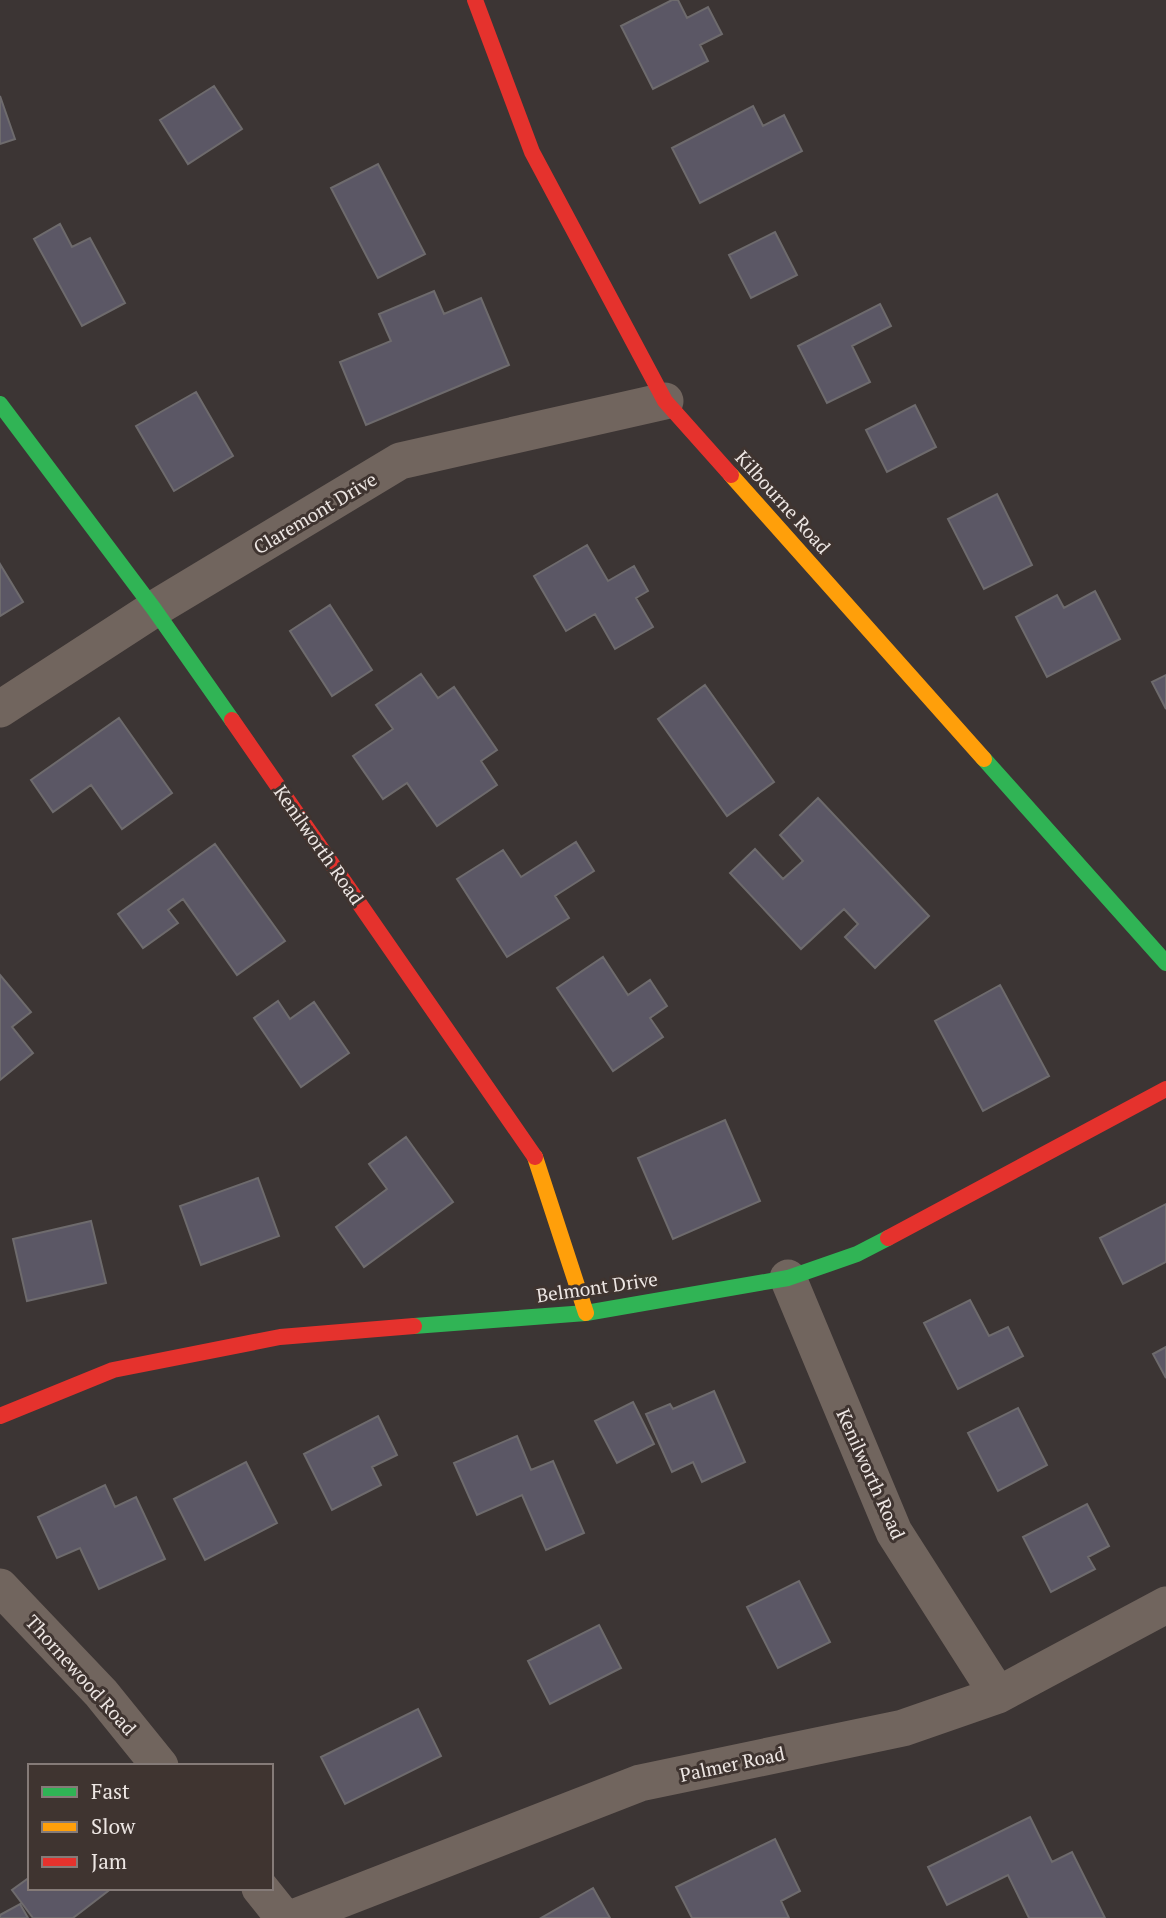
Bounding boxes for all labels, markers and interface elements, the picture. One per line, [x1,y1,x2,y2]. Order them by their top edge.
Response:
street label: Kilbourne Road [730,445,837,559]
street label: Claremont Drive [248,466,381,559]
street label: Kenilworth Road [269,780,370,910]
street label: Belmont Drive [535,1266,659,1307]
street label: Kenilworth Road [832,1405,912,1543]
street label: Thornewood Road [21,1609,142,1740]
street label: Palmer Road [677,1740,787,1787]
legend [28,1764,273,1890]
text: Fast [91,1777,130,1805]
text: Slow [91,1812,136,1840]
text: Jam [91,1847,127,1875]

